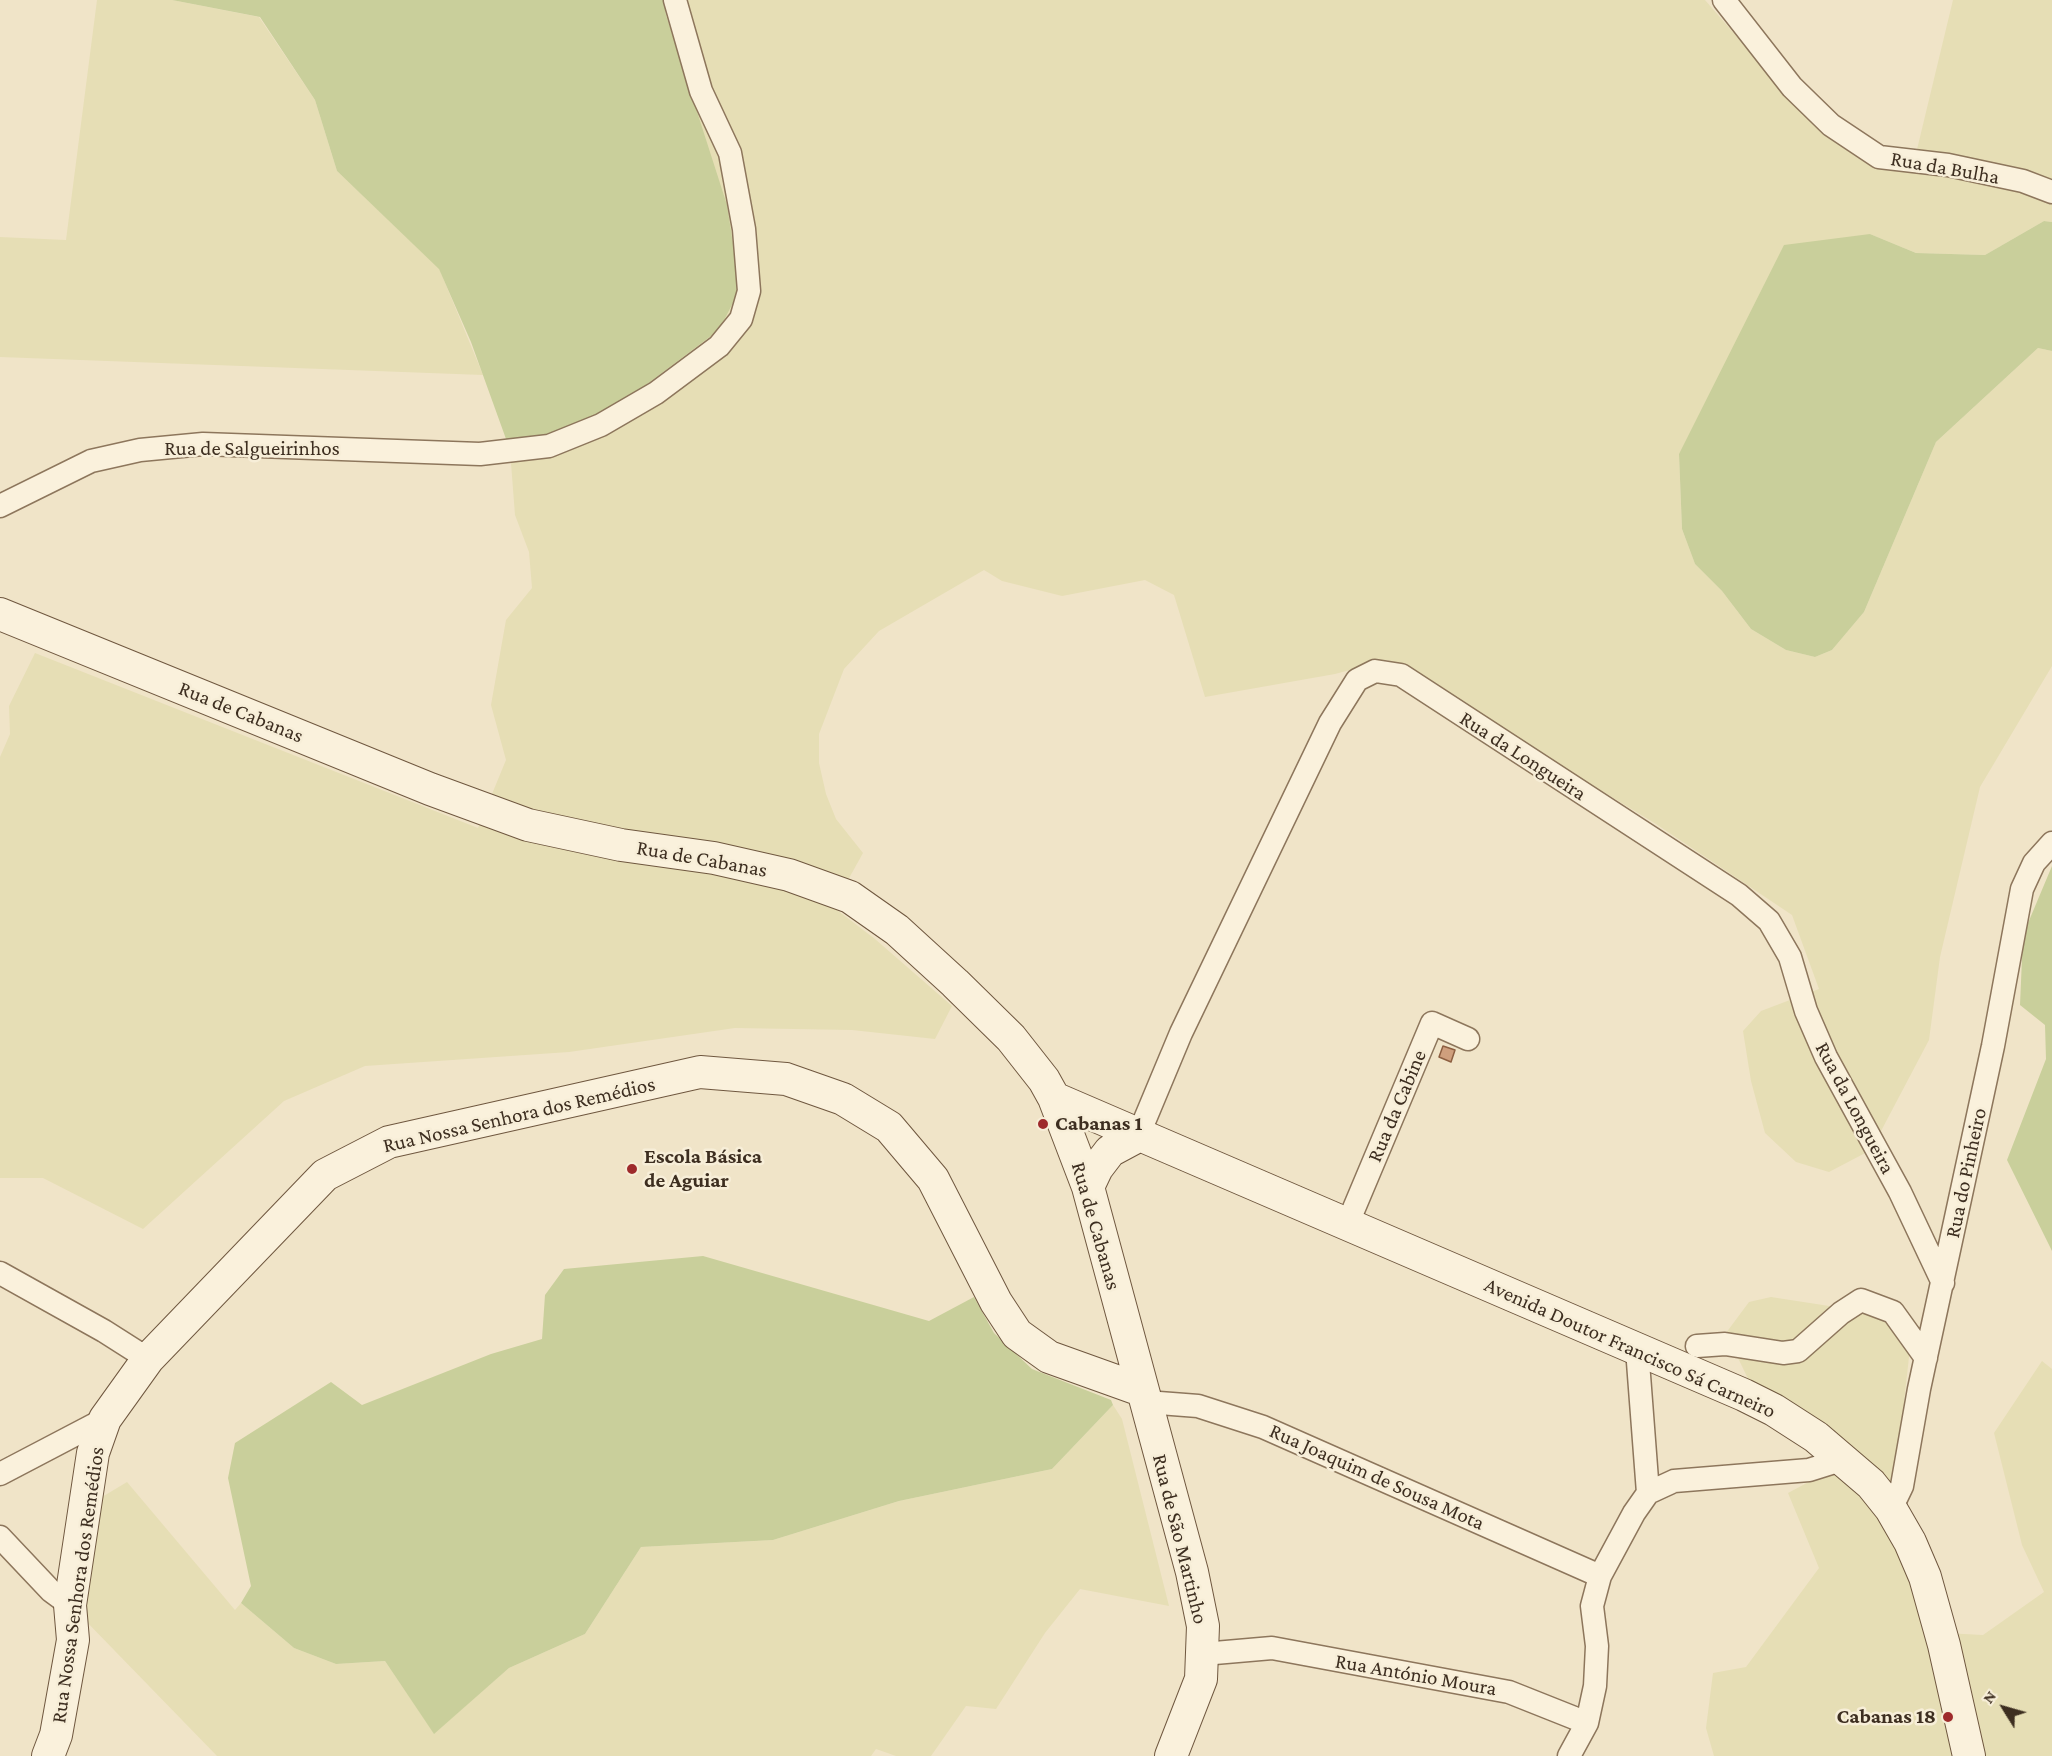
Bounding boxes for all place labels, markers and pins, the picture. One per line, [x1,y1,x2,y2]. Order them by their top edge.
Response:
place label: Cabanas 1 [1055,1111,1142,1137]
marker: Cabanas 1 [1036,1117,1050,1131]
place label: Escola Básica de Aguiar [644,1144,762,1194]
marker: Escola Básica de Aguiar [625,1162,639,1176]
place label: Cabanas 18 [1836,1704,1936,1730]
marker: Cabanas 18 [1941,1710,1955,1724]

